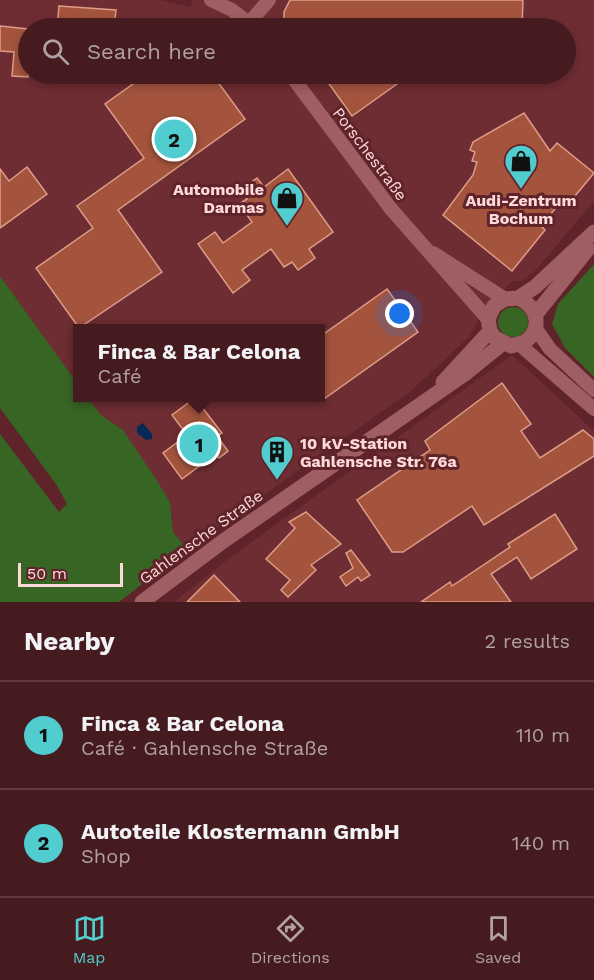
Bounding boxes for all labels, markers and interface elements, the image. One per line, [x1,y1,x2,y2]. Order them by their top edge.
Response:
search box [18,18,576,84]
icon: search [39,35,72,68]
text: Search here [87,39,216,64]
street label: Porschestraße [329,104,411,204]
pin: 2 [154,116,194,162]
shop icon: Audi-Zentrum Bochum [503,143,539,190]
place label: Automobile Darmas [173,180,264,217]
shop icon: Automobile Darmas [269,180,305,227]
place label: Audi-Zentrum Bochum [465,191,577,228]
your location [385,299,414,328]
popup [73,324,325,402]
text: Finca & Bar Celona [98,339,301,364]
text: Café [98,364,142,388]
pin: 1 [180,422,218,466]
building icon: 10 kV-Station Gahlensche Str. 76a [259,434,295,481]
place label: 10 kV-Station Gahlensche Str. 76a [300,434,457,471]
street label: Gahlensche Straße [136,486,266,588]
scale bar [18,560,123,588]
text: 50 m [27,564,67,583]
text: Nearby [24,626,115,656]
text: 2 results [485,629,570,653]
text: Finca & Bar Celona [81,711,284,736]
text: 1 [39,723,48,747]
text: 110 m [516,723,570,747]
text: Café · Gahlensche Straße [81,736,328,760]
text: Autoteile Klostermann GmbH [81,819,400,844]
text: 2 [38,831,49,855]
text: 140 m [512,831,570,855]
text: Shop [81,844,131,868]
tab: Map [73,912,106,967]
tab: Directions [251,912,330,967]
tab: Saved [475,912,521,967]

